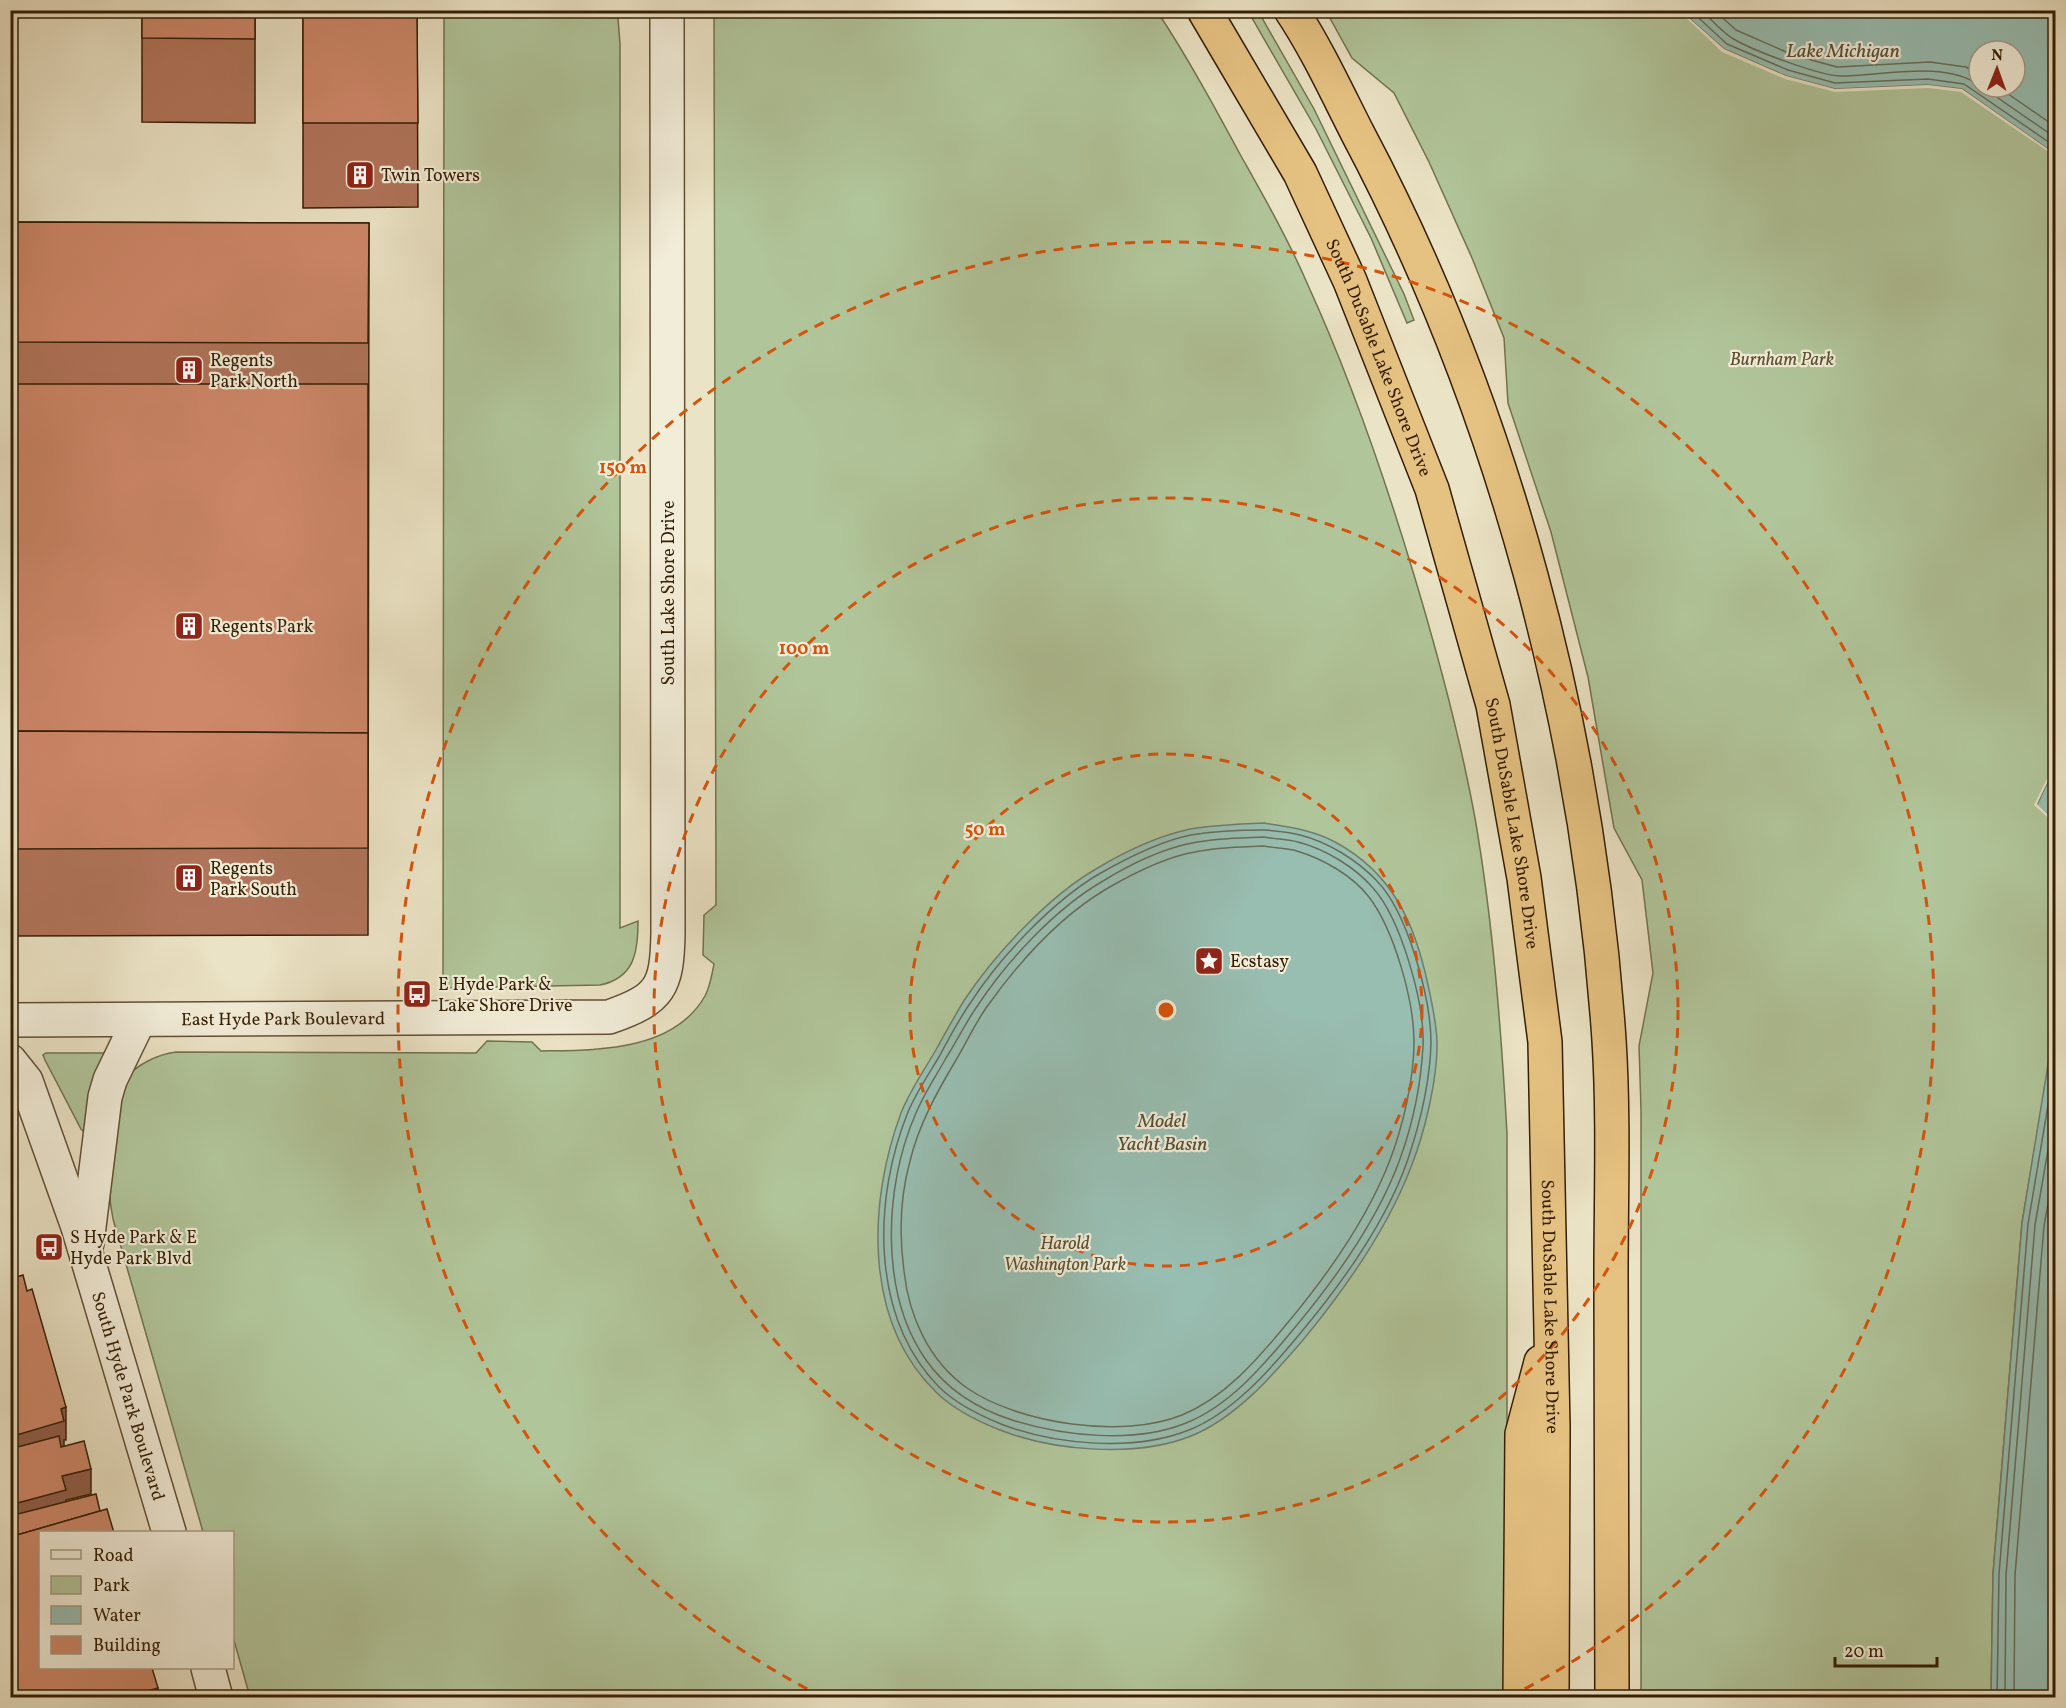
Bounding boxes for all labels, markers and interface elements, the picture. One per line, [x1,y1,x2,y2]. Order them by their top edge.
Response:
water label: Lake Michigan [1786,38,1900,66]
north arrow [1967,39,2027,99]
text: N [1991,45,2004,67]
building icon: Twin Towers [344,159,376,191]
place label: Twin Towers [381,164,480,189]
street label: South DuSable Lake Shore Drive [1318,235,1437,481]
park label: Burnham Park [1730,348,1834,373]
place label: Regents Park North [210,349,298,395]
building icon: Regents Park North [173,354,205,386]
text: 150 m [599,456,647,481]
street label: South Lake Shore Drive [657,501,682,685]
building icon: Regents Park [173,610,205,642]
place label: Regents Park [210,615,314,640]
text: 100 m [779,637,829,662]
street label: South DuSable Lake Shore Drive [1478,695,1544,950]
text: 50 m [965,818,1005,843]
place label: Regents Park South [210,857,297,903]
building icon: Regents Park South [173,862,205,894]
place icon: Ecstasy [1193,945,1225,977]
place label: Ecstasy [1230,950,1289,975]
place label: E Hyde Park & Lake Shore Drive [438,973,573,1019]
bus stop icon: E Hyde Park & Lake Shore Drive [401,978,433,1010]
centre of rings [1156,1000,1176,1020]
street label: East Hyde Park Boulevard [181,1007,385,1033]
water label: Model Yacht Basin [1117,1108,1207,1159]
street label: South DuSable Lake Shore Drive [1534,1179,1564,1434]
place label: S Hyde Park & E Hyde Park Blvd [70,1226,197,1272]
bus stop icon: S Hyde Park & E Hyde Park Blvd [33,1231,65,1263]
park label: Harold Washington Park [1004,1232,1126,1278]
street label: South Hyde Park Boulevard [84,1289,170,1504]
legend [39,1531,234,1669]
text: Road [93,1544,134,1569]
text: Park [93,1574,130,1599]
text: Water [93,1604,141,1629]
scale bar [1835,1630,1937,1668]
text: Building [93,1634,161,1659]
text: 20 m [1844,1640,1884,1665]

